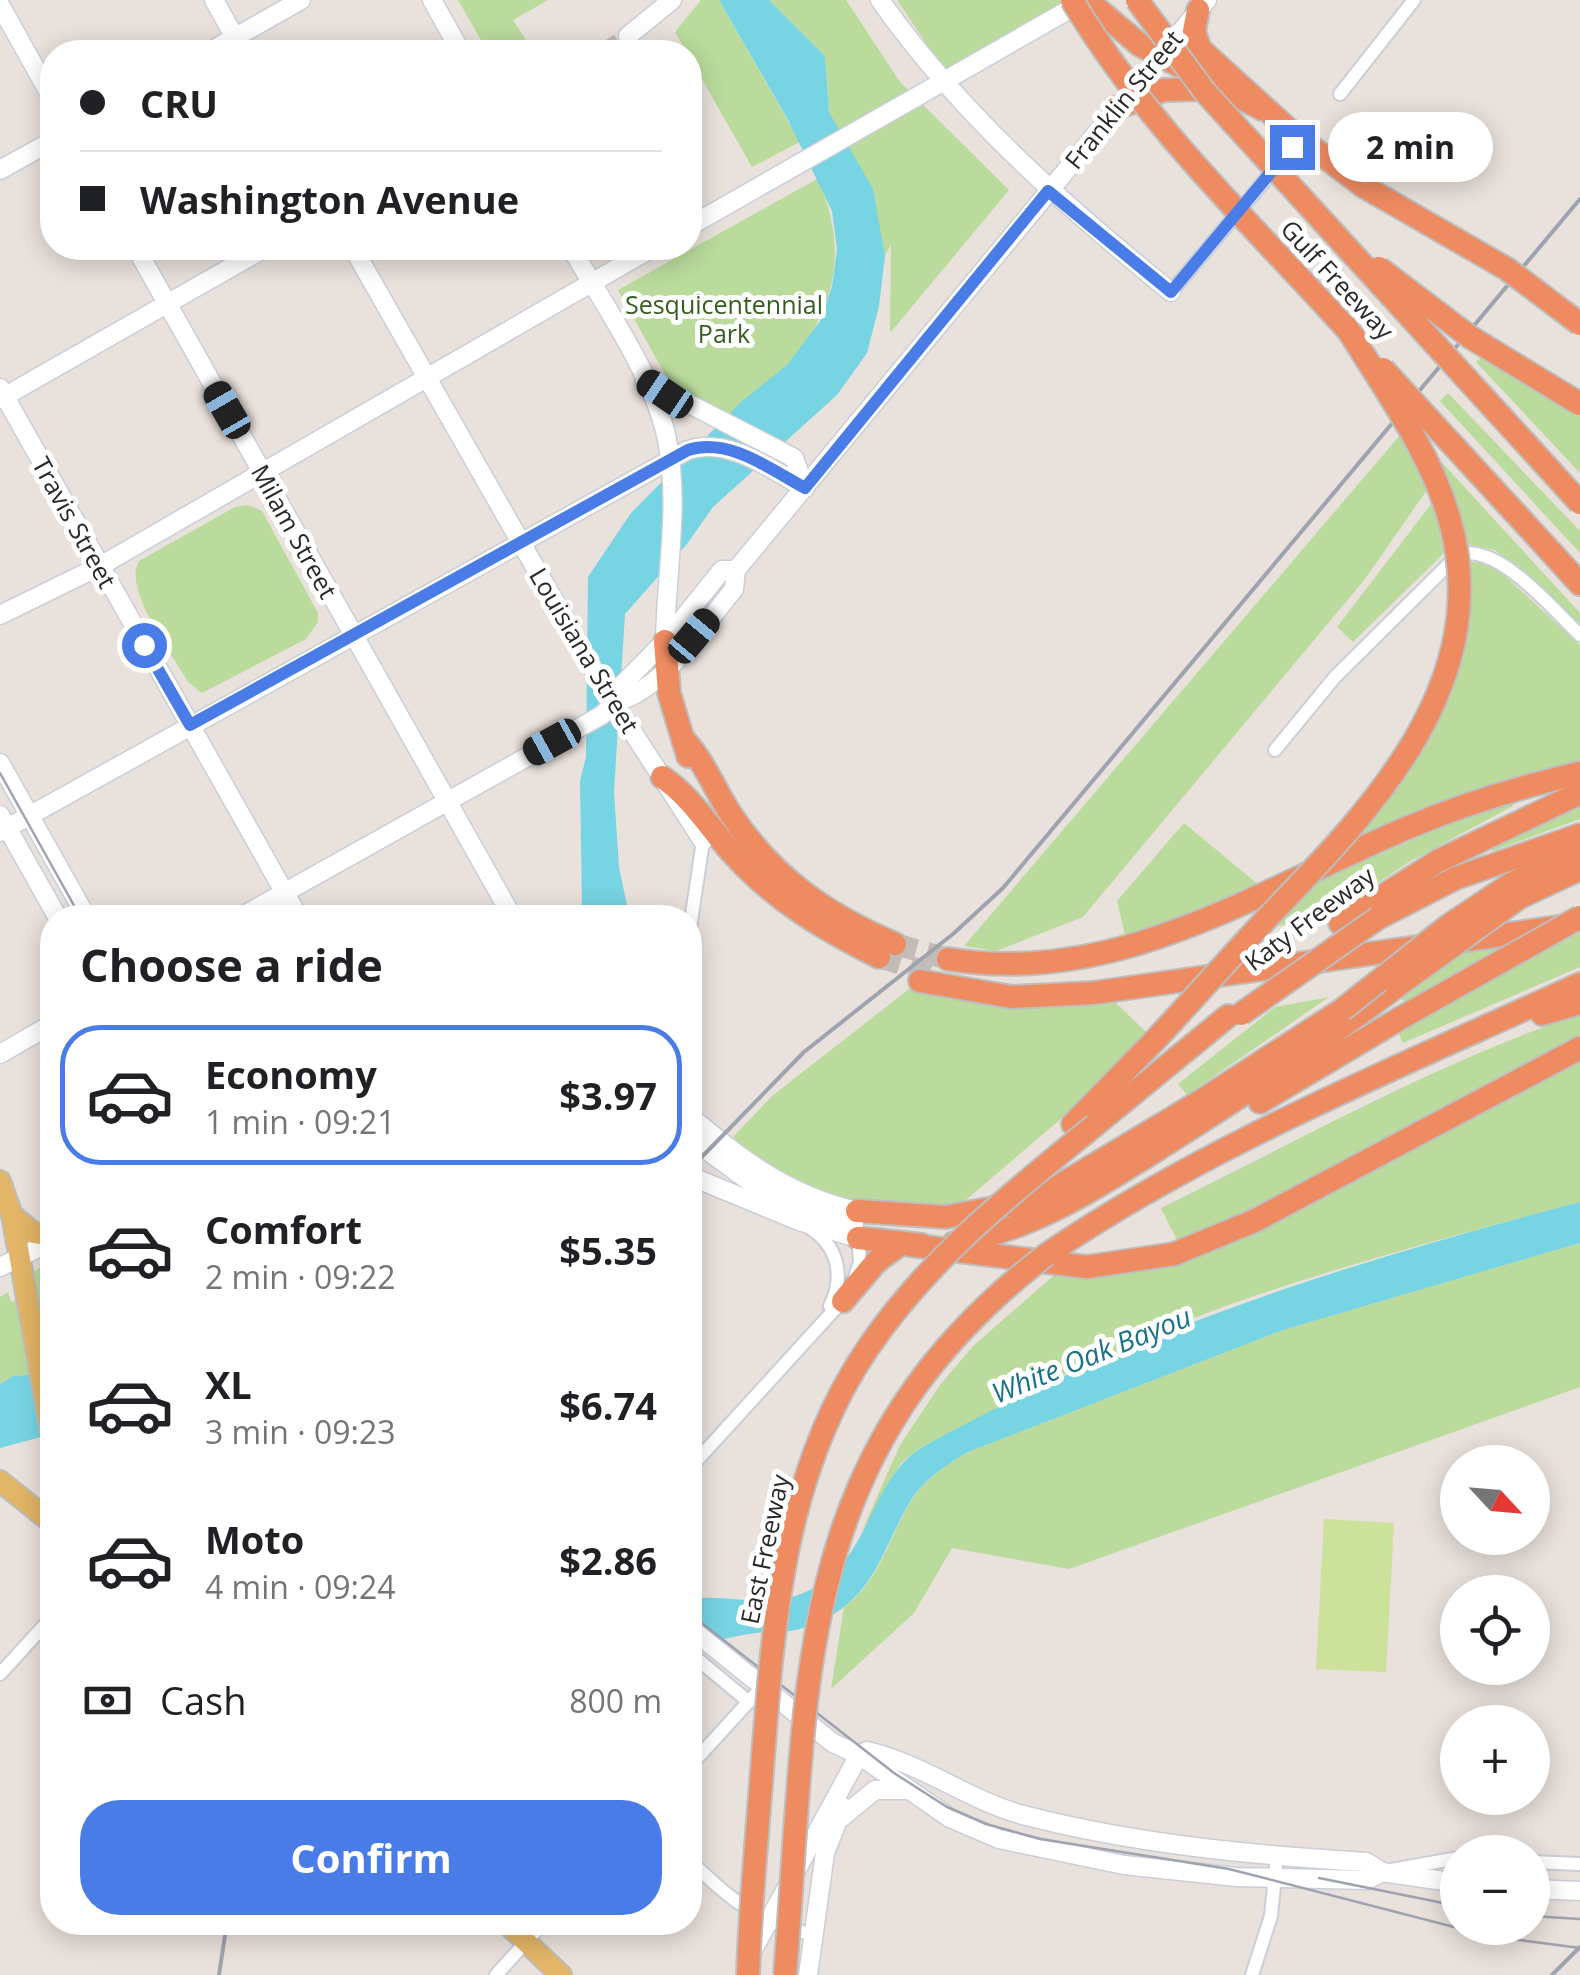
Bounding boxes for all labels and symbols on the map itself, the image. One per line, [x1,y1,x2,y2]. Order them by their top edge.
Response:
street label: Franklin Street [1056,22,1190,176]
callout: 2 min [1327,112,1492,182]
route end [1270,125,1315,170]
street label: Gulf Freeway [1274,212,1402,346]
park label: Sesquicentennial Park [625,287,823,350]
car [632,365,698,423]
car [199,377,255,443]
street label: Travis Street [25,450,125,594]
street label: Milam Street [244,458,346,604]
street label: Louisiana Street [522,561,648,739]
car [663,603,725,669]
route start [122,623,167,668]
car [518,714,586,770]
street label: Katy Freeway [1237,858,1381,978]
water label: White Oak Bayou [986,1297,1196,1411]
north arrow [1440,1445,1550,1555]
street label: East Freeway [732,1471,797,1627]

